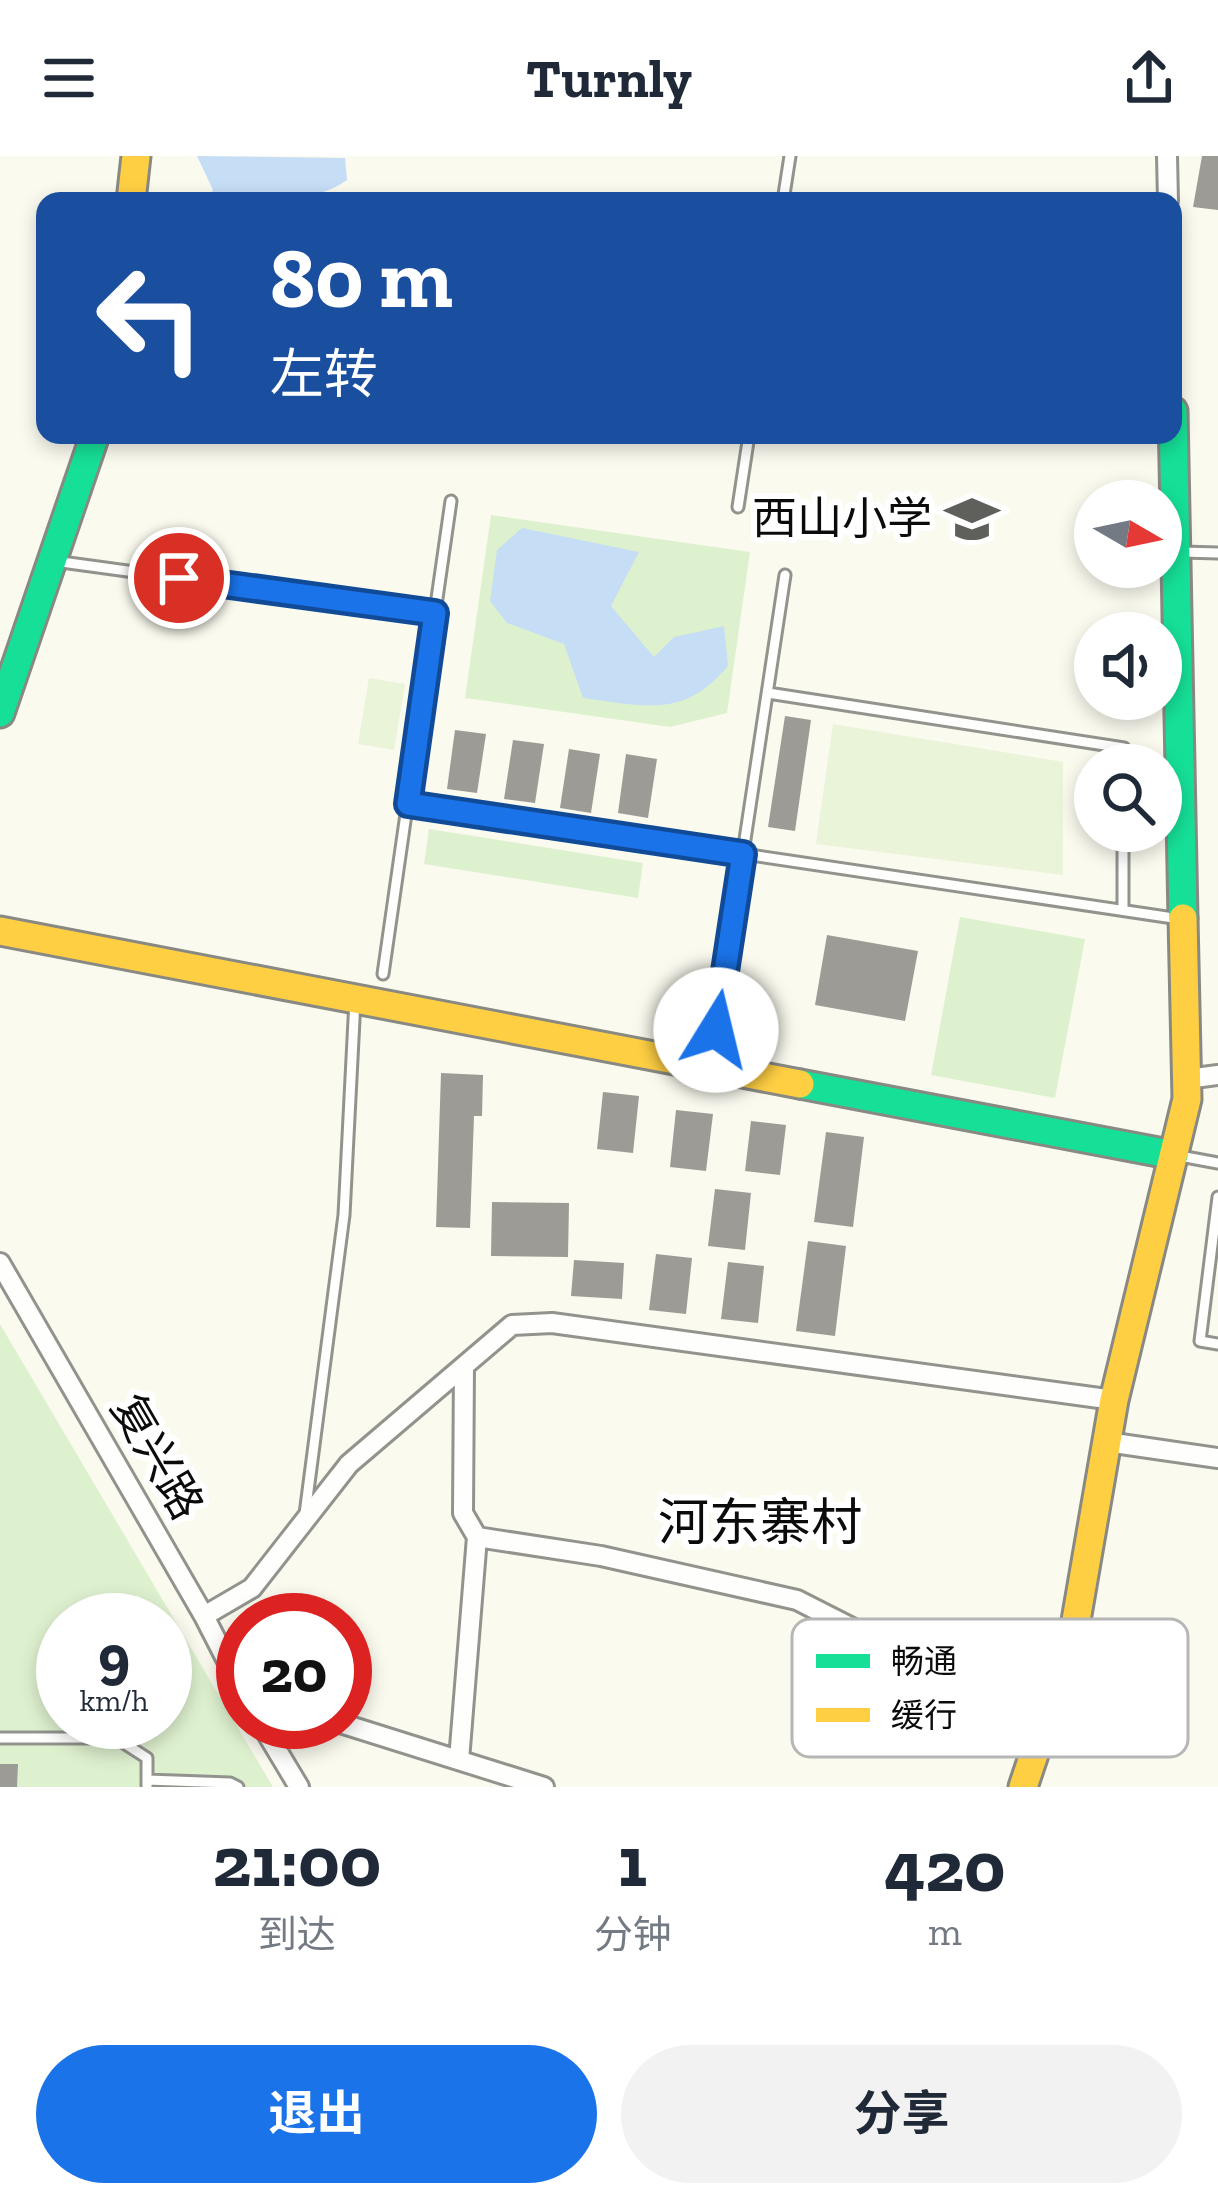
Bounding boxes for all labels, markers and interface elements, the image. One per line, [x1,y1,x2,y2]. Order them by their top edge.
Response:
icon: menu [36,45,102,111]
icon: share [1116,45,1182,111]
text: Turnly [526,46,692,111]
text: 80 m [270,228,453,329]
icon: left [72,240,228,396]
text: 左转 [270,342,378,407]
north arrow [1074,480,1182,588]
map controls [1074,480,1182,852]
school or university icon: 西山小学 [943,490,1001,548]
place label: 西山小学 [752,492,932,546]
pin [128,527,230,629]
icon: arrive [146,545,212,611]
button: sound [1074,612,1182,720]
button: search [1074,744,1182,852]
position arrow [653,967,779,1093]
street label: 复兴路 [100,1385,214,1529]
district label: 河东寨村 [658,1492,862,1553]
speed limit sign: 20 [216,1593,372,1749]
legend [792,1619,1188,1757]
text: 9 [98,1620,130,1692]
text: 畅通 [891,1642,957,1681]
text: km/h [80,1683,148,1719]
text: 缓行 [891,1696,957,1735]
text: 21:00 [213,1818,381,1904]
text: 1 [618,1818,647,1904]
text: 420 [884,1823,1005,1909]
text: m [928,1908,962,1955]
text: 到达 [258,1911,336,1958]
text: 分钟 [594,1911,672,1958]
button: 退出 [36,2045,597,2183]
button: 分享 [621,2045,1182,2183]

